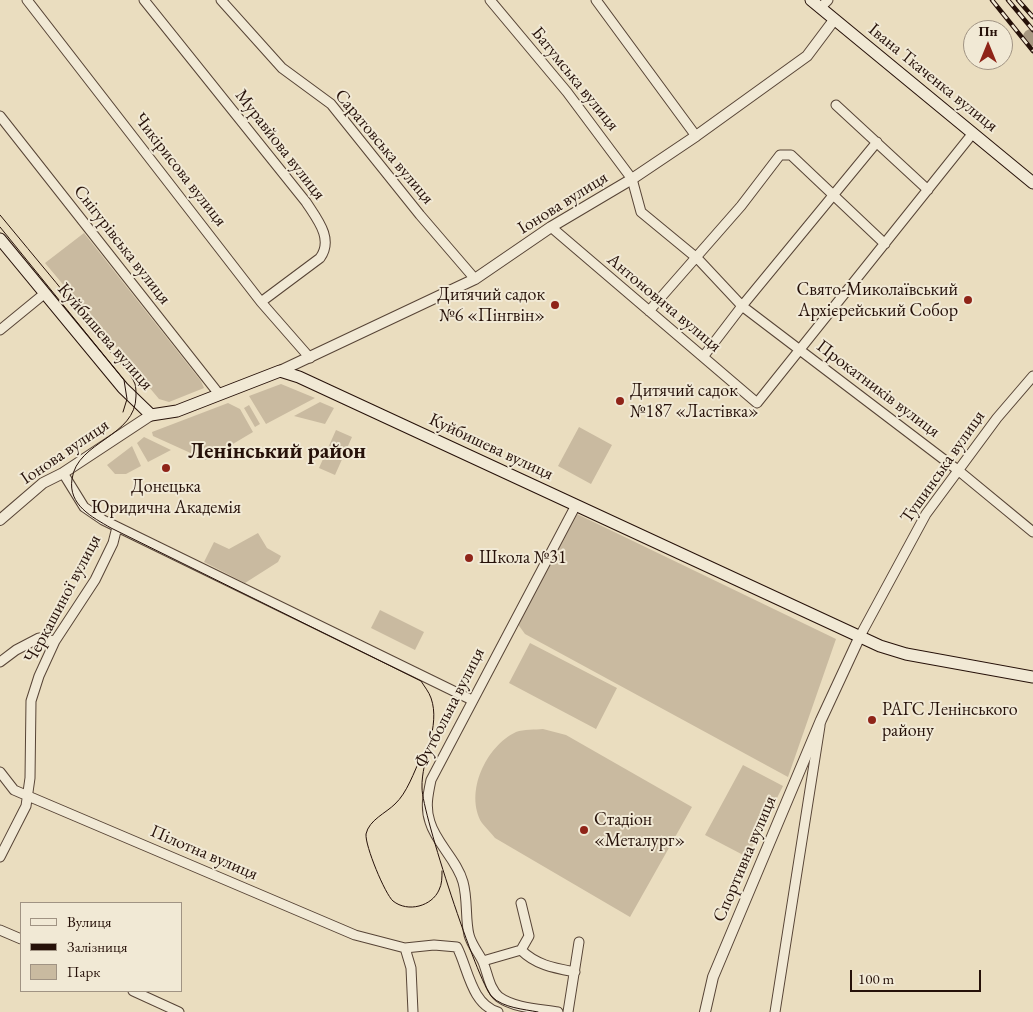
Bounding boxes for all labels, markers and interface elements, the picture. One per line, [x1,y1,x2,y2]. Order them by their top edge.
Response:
street label: Івана Ткаченка вулиця [864,19,1002,137]
north arrow [963,20,1013,70]
text: Пн [978,22,998,40]
street label: Батумська вулиця [526,23,624,135]
street label: Муравйова вулиця [230,85,330,205]
street label: Саратовська вулиця [330,85,438,209]
street label: Чикірисова вулиця [129,109,231,231]
street label: Іонова вулиця [514,167,612,239]
street label: Снігурівська вулиця [69,181,175,309]
street label: Антоновича вулиця [602,249,726,357]
street label: Куйбишева вулиця [53,279,157,395]
place label: Свято-Миколаївський Архієрейський Собор [796,279,958,322]
place label: Дитячий садок №6 «Пінгвін» [437,284,545,326]
marker: Свято-Миколаївський Архієрейський Собор [962,294,974,306]
marker: Дитячий садок №6 «Пінгвін» [549,299,561,311]
street label: Прокатників вулиця [812,335,944,443]
place label: Дитячий садок №187 «Ластівка» [630,380,759,422]
marker: Дитячий садок №187 «Ластівка» [614,395,626,407]
street label: Тушинська вулиця [896,406,990,528]
street label: Куйбишева вулиця [425,409,557,485]
street label: Іонова вулиця [17,415,113,489]
district label: Ленінський район [188,439,366,465]
marker: Донецька Юридична Академія [160,462,172,474]
place label: Донецька Юридична Академія [91,476,241,518]
street label: Черкашиної вулиця [20,531,106,667]
place label: Школа №31 [479,547,567,569]
marker: Школа №31 [463,552,475,564]
street label: Футбольна вулиця [410,644,490,772]
place label: РАГС Ленінського району [882,699,1018,742]
marker: РАГС Ленінського району [866,714,878,726]
street label: Спортивна вулиця [709,793,781,925]
place label: Стадіон «Металург» [594,809,685,852]
street label: Пілотна вулиця [147,821,261,885]
marker: Стадіон «Металург» [578,824,590,836]
legend [20,902,182,992]
text: Вулиця [67,912,112,931]
text: Залізниця [67,937,127,956]
scale bar [853,960,984,992]
text: Парк [67,962,100,981]
text: 100 m [858,969,894,988]

